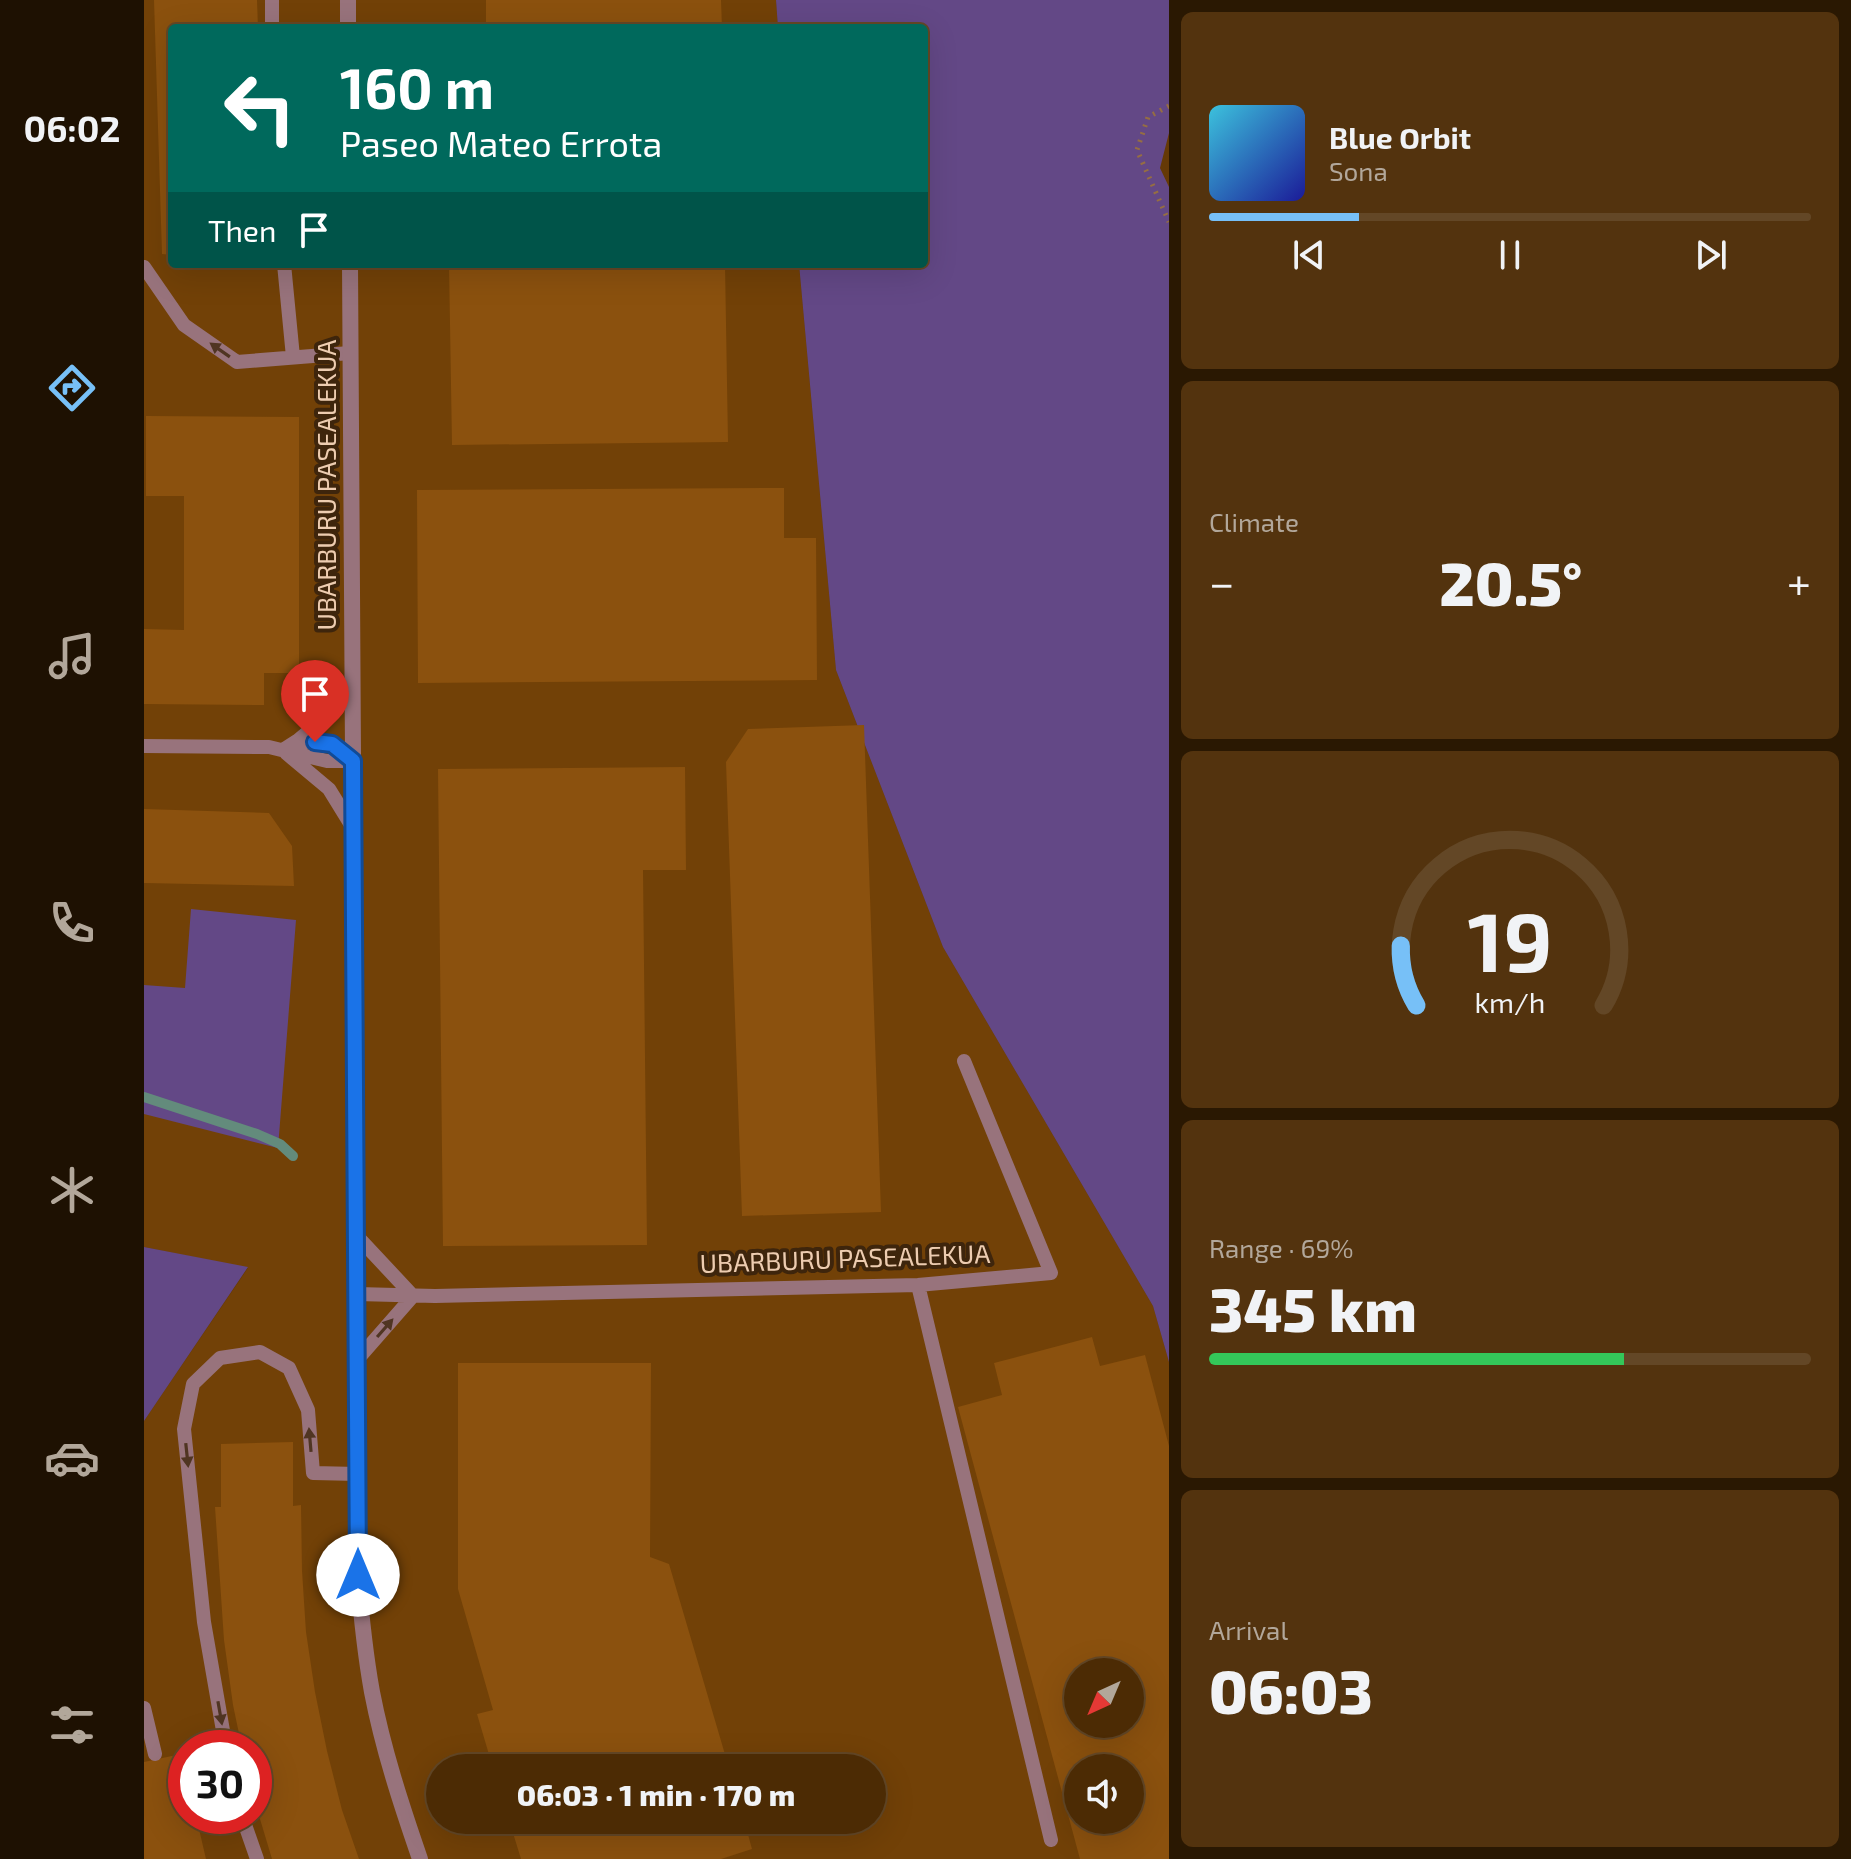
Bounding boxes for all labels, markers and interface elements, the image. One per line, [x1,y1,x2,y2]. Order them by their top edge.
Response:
text: 160 m [340,53,494,120]
icon: left [208,56,312,160]
text: 06:02 [24,106,120,149]
text: Blue Orbit [1329,119,1471,155]
text: Paseo Mateo Errota [340,121,662,164]
text: Sona [1329,155,1388,186]
icon: arrive [292,208,336,252]
text: Then [208,212,276,248]
icon: previous [1287,233,1331,277]
icon: pause [1488,233,1532,277]
icon: next [1689,233,1733,277]
street label: UBARBURU PASEALEKUA [310,340,341,630]
one-way arrow [210,343,231,358]
icon: directions [44,360,100,416]
text: Climate [1209,506,1299,537]
text: 20.5° [1439,546,1582,618]
text: − [1209,555,1235,608]
text: + [1787,555,1811,608]
icon: music [44,628,100,684]
pin [281,660,349,742]
icon: arrive [293,672,337,716]
text: 19 [1467,888,1553,988]
icon: phone [44,895,100,951]
text: km/h [1475,984,1545,1019]
icon: climate [44,1162,100,1218]
text: Range · 69% [1209,1232,1354,1263]
street label: UBARBURU PASEALEKUA [699,1237,991,1278]
text: 345 km [1209,1272,1417,1344]
one-way arrow [376,1318,393,1338]
one-way arrow [304,1427,317,1452]
icon: car [44,1430,100,1486]
one-way arrow [181,1443,194,1468]
position arrow [316,1533,400,1617]
text: Arrival [1209,1614,1288,1645]
text: 06:03 [1209,1654,1373,1726]
north arrow [1064,1658,1144,1738]
map controls [1064,1658,1144,1834]
icon: filters [44,1697,100,1753]
one-way arrow [214,1701,226,1726]
speed limit sign: 30 [168,1730,272,1834]
button: sound [1064,1754,1144,1834]
text: 06:03 · 1 min · 170 m [517,1776,795,1812]

